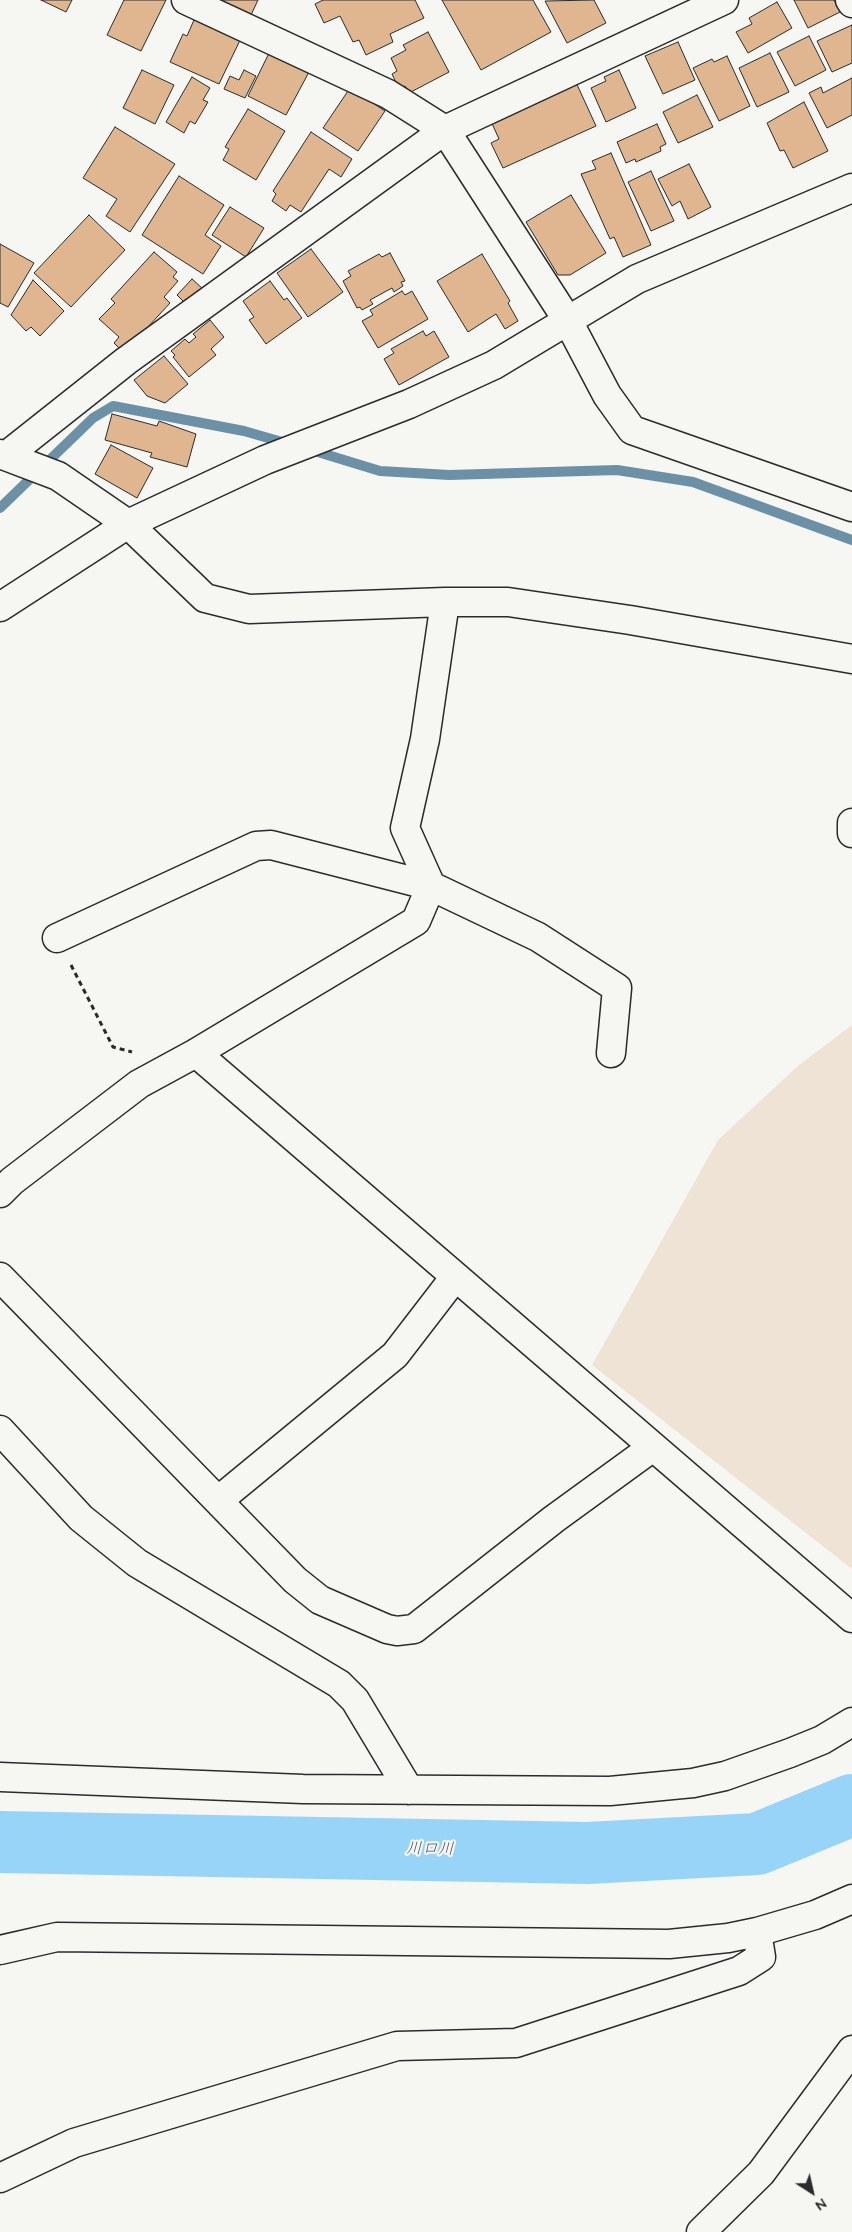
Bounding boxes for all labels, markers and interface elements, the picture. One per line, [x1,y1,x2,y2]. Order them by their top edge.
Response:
water label: 川口川 [406,1840,454,1860]
north arrow [787,2167,837,2217]
text: N [811,2194,830,2215]

